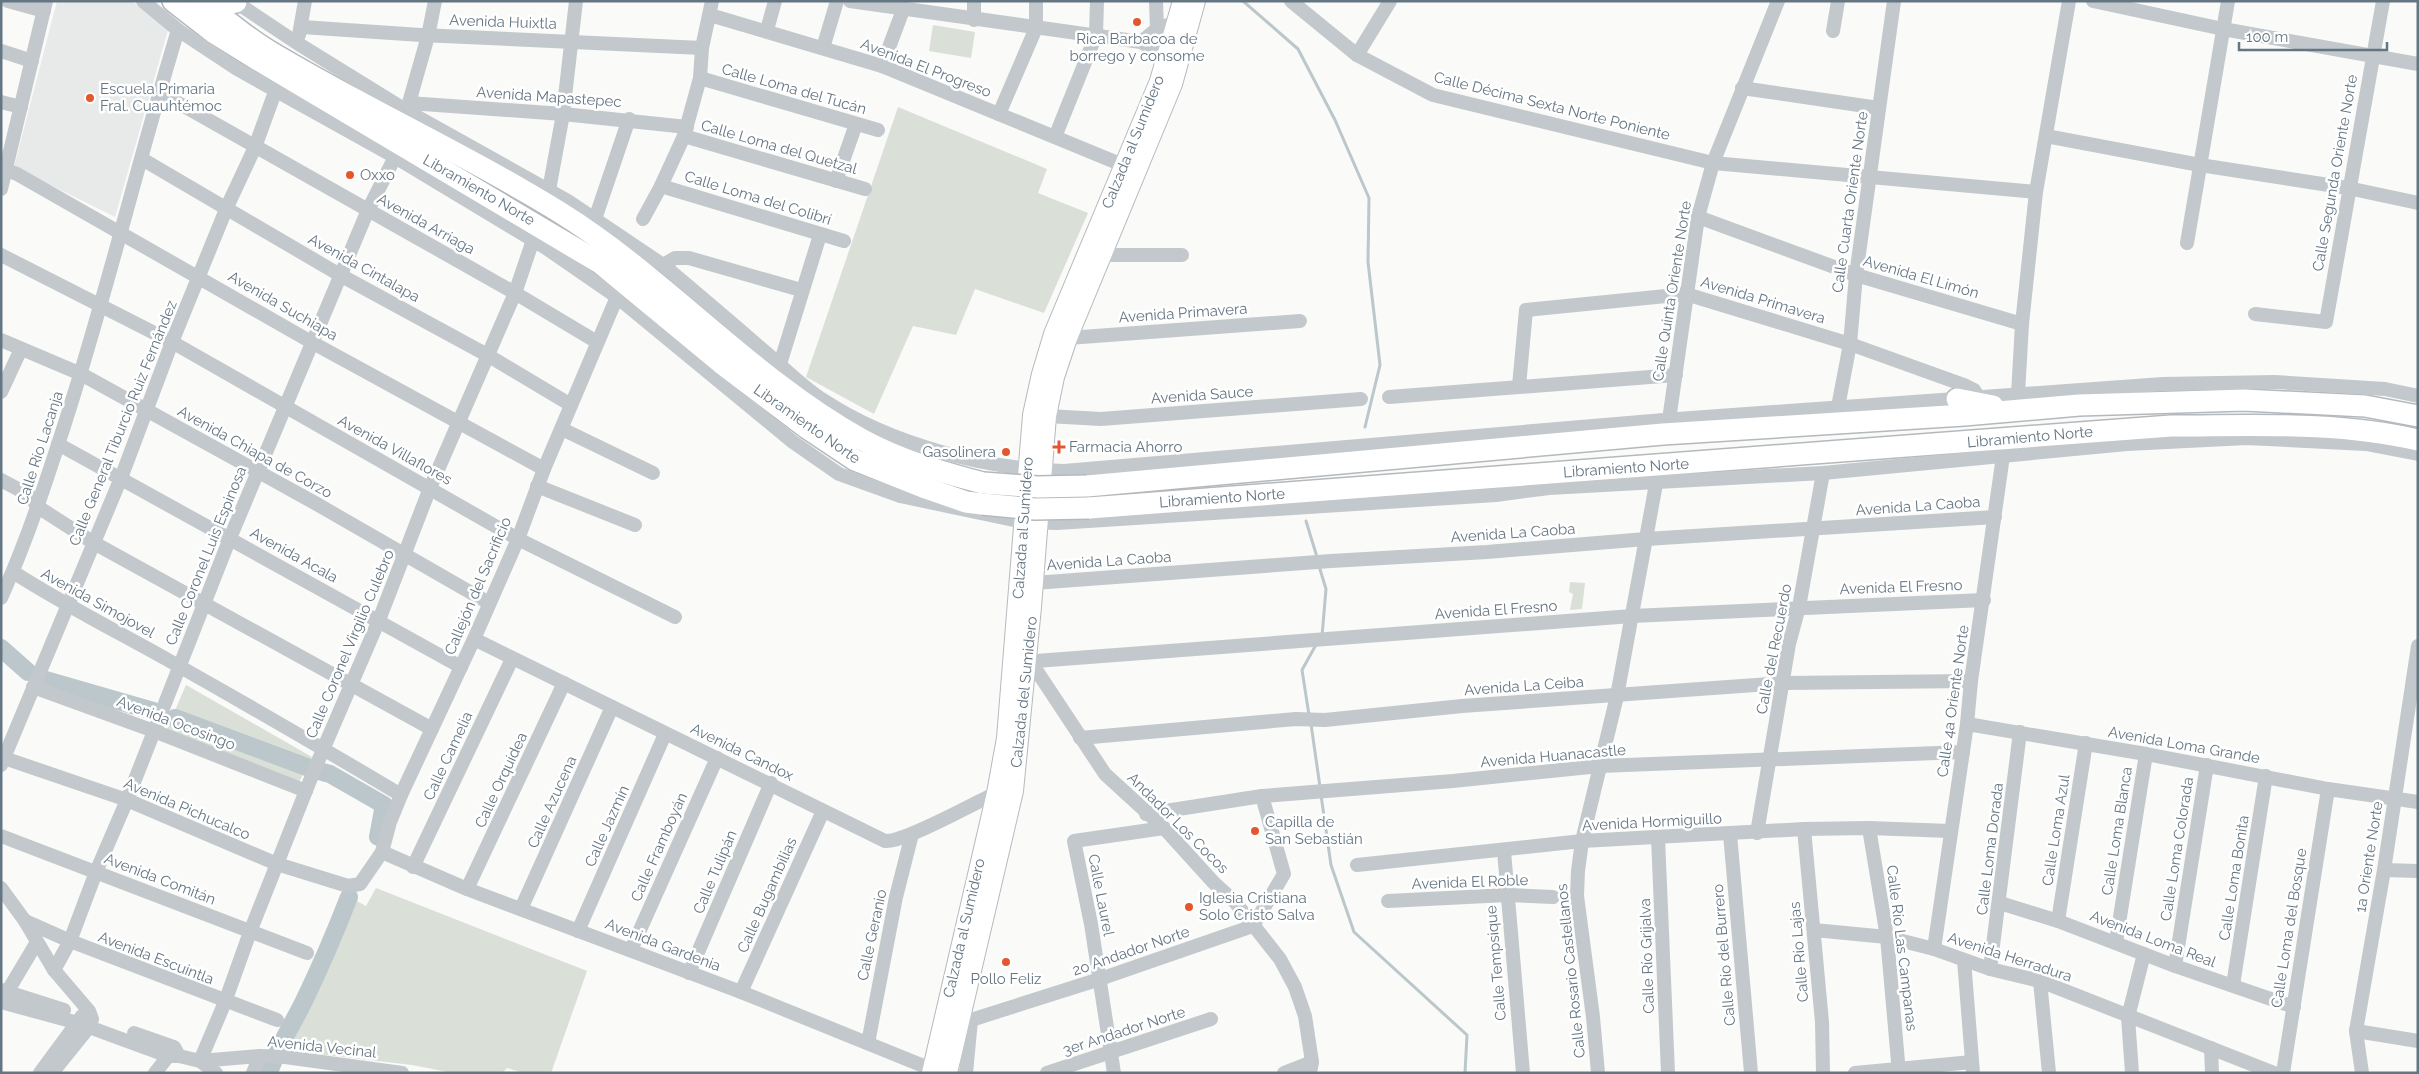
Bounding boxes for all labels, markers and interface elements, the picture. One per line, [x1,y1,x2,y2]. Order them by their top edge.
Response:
street label: Avenida Huixtla [449,11,557,33]
marker: Rica Barbacoa de borrego y consome [1131,16,1143,28]
scale bar [2239,20,2386,52]
text: 100 m [2246,28,2288,46]
place label: Rica Barbacoa de borrego y consome [1069,30,1205,65]
street label: Avenida El Progreso [858,35,994,101]
street label: Calle Loma del Tucán [720,60,868,118]
street label: Calle Décima Sexta Norte Poniente [1432,68,1672,144]
street label: Calzada al Sumidero [1098,73,1168,211]
street label: Calle Segunda Oriente Norte [2309,73,2361,273]
place label: Escuela Primaria Fral. Cuauhtémoc [100,80,222,115]
street label: Avenida Mapastepec [476,83,622,111]
marker: Escuela Primaria Fral. Cuauhtémoc [84,92,96,104]
street label: Calle Cuarta Oriente Norte [1828,110,1872,294]
street label: Calle Loma del Quetzal [699,116,860,178]
street label: Libramiento Norte [420,151,538,229]
place label: Oxxo [360,166,395,184]
street label: Calle Loma del Colibrí [682,167,834,229]
marker: Oxxo [344,169,356,181]
street label: Avenida Arriaga [374,190,478,258]
street label: Calle Quinta Oriente Norte [1649,199,1695,383]
street label: Avenida Cintalapa [305,230,423,306]
street label: Avenida El Limón [1861,252,1981,302]
street label: Avenida Suchiapa [225,267,341,345]
street label: Avenida Primavera [1699,273,1827,327]
street label: Calle General Tiburcio Ruiz Fernández [65,298,181,548]
street label: Avenida Primavera [1118,300,1248,326]
street label: Libramiento Norte [750,380,864,468]
street label: Avenida Sauce [1150,382,1254,408]
street label: Calle Río Lacanja [13,389,67,507]
street label: Avenida Chiapa de Corzo [175,402,335,502]
street label: Avenida Villaflores [335,411,455,489]
street label: Libramiento Norte [1966,423,2094,451]
place label: Farmacia Ahorro [1069,438,1182,456]
marker: Farmacia Ahorro [1053,441,1065,453]
place label: Gasolinera [923,443,996,461]
marker: Gasolinera [1000,446,1012,458]
street label: Libramiento Norte [1562,455,1690,481]
street label: Calzada al Sumidero [1009,456,1037,600]
street label: Calle Coronel Luis Espinosa [162,464,250,648]
street label: Libramiento Norte [1158,485,1286,511]
street label: Avenida La Caoba [1855,493,1981,519]
street label: Callejón del Sacrificio [441,514,515,658]
street label: Avenida La Caoba [1450,520,1576,546]
street label: Avenida Acala [247,523,341,587]
street label: Calle Coronel Virgilio Culebro [302,547,398,741]
street label: Avenida La Caoba [1046,548,1172,574]
street label: Avenida Simojovel [38,564,159,642]
street label: Avenida El Fresno [1839,576,1963,598]
street label: Calle del Recuerdo [1753,582,1795,716]
street label: Avenida El Fresno [1434,597,1558,623]
street label: Calzada del Sumidero [1007,615,1041,769]
street label: Calle 4a Oriente Norte [1933,624,1973,778]
street label: Avenida La Ceiba [1463,673,1585,699]
street label: Avenida Ocosingo [114,692,238,754]
street label: Calle Camelia [420,709,476,803]
street label: Avenida Candox [688,719,797,785]
street label: Avenida Loma Grande [2107,723,2262,767]
street label: Calle Orquídea [471,729,531,831]
street label: Avenida Huanacastle [1479,741,1627,771]
street label: Calle Azucena [524,753,580,851]
street label: Calle Loma Blanca [2098,765,2136,897]
street label: Andador Los Cocos [1124,769,1232,877]
street label: Calle Loma Azul [2038,772,2074,887]
street label: Avenida Pichucalco [121,774,253,844]
street label: Calle Loma Colorada [2157,776,2197,922]
street label: Calle Jazmín [581,782,633,870]
street label: Calle Loma Dorada [1973,782,2007,916]
street label: Calle Framboyán [627,790,691,904]
street label: 1a Oriente Norte [2351,800,2387,914]
street label: Avenida Hormiguillo [1582,809,1723,835]
place label: Capilla de San Sebastián [1265,813,1363,848]
street label: Calle Loma Bonita [2215,814,2253,942]
marker: Capilla de San Sebastián [1249,825,1261,837]
street label: Calle Tulipán [689,827,741,917]
street label: Calle Bugambilias [733,834,801,956]
street label: Calle Loma del Bosque [2267,847,2311,1009]
street label: Avenida Comitán [102,849,218,909]
street label: Calle Laurel [1084,853,1118,938]
street label: Calzada al Sumidero [939,857,989,999]
street label: Calle Río Las Campanas [1883,864,1921,1032]
street label: Avenida El Roble [1411,871,1529,893]
street label: Calle Rosario Castellanos [1553,883,1589,1059]
street label: Calle Río del Burrero [1709,883,1739,1027]
street label: Calle Geranio [854,888,891,982]
place label: Iglesia Cristiana Solo Cristo Salva [1199,889,1315,924]
street label: Calle Río Grijalva [1636,898,1658,1014]
marker: Iglesia Cristiana Solo Cristo Salva [1183,901,1195,913]
street label: Calle Río Lajas [1786,901,1812,1003]
street label: Calle Tempsique [1482,904,1510,1021]
street label: Avenida Loma Real [2087,907,2219,972]
street label: Avenida Gardenia [603,915,723,975]
street label: 2o Andador Norte [1070,922,1192,980]
street label: Avenida Escuintla [96,928,216,988]
street label: Avenida Herradura [1946,928,2074,986]
marker: Pollo Feliz [1000,956,1012,968]
place label: Pollo Feliz [971,970,1041,988]
street label: 3er Andador Norte [1060,1003,1188,1059]
street label: Avenida Vecinal [267,1032,378,1062]

